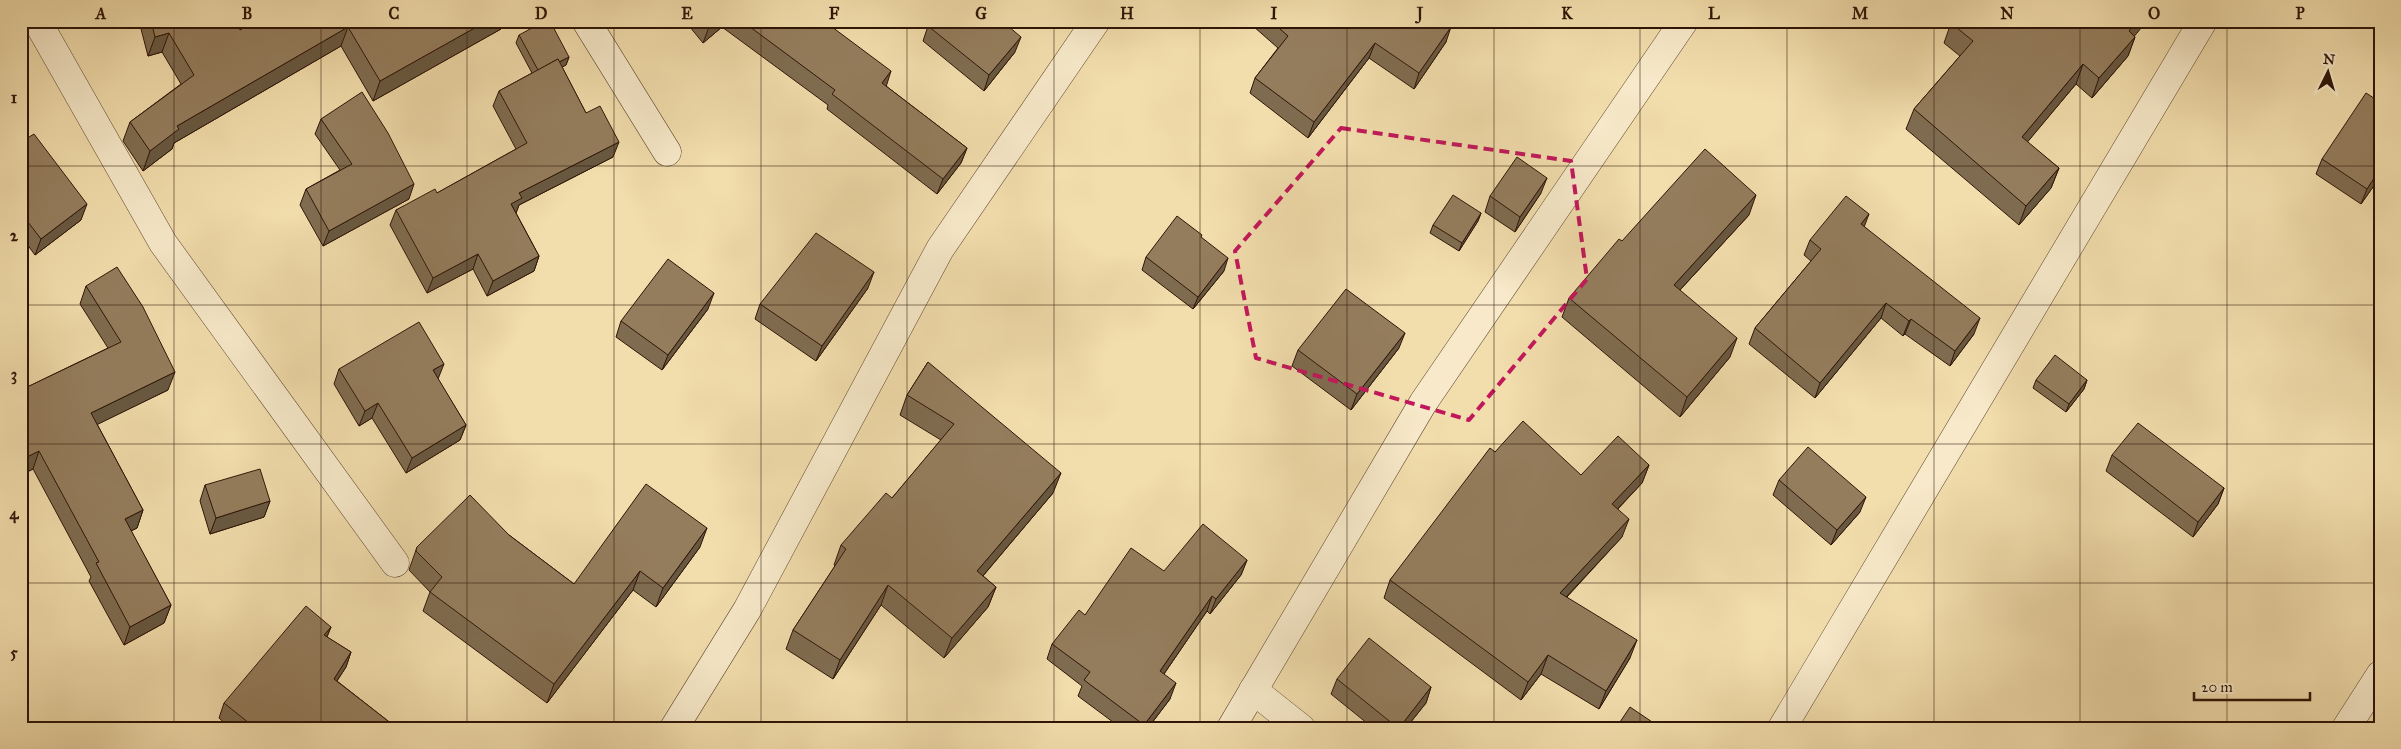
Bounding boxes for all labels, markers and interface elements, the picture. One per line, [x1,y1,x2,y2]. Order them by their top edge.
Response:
text: A [95,4,107,23]
text: B [242,4,252,23]
text: C [389,4,400,23]
text: D [535,4,548,23]
text: E [681,4,693,23]
text: F [829,4,840,23]
text: G [975,4,987,23]
text: H [1120,4,1134,23]
text: I [1271,4,1278,23]
text: J [1415,4,1424,24]
text: K [1561,4,1573,23]
text: L [1708,4,1720,23]
text: M [1852,4,1869,23]
text: N [2000,4,2014,23]
text: O [2148,4,2160,23]
text: P [2295,4,2305,23]
north arrow [2304,48,2354,98]
text: N [2322,51,2336,69]
text: 1 [11,88,18,107]
text: 2 [10,226,19,245]
text: 3 [11,365,17,385]
text: 4 [10,504,20,524]
text: 5 [10,643,18,662]
scale bar [2194,669,2310,701]
text: 20 m [2201,678,2233,696]

